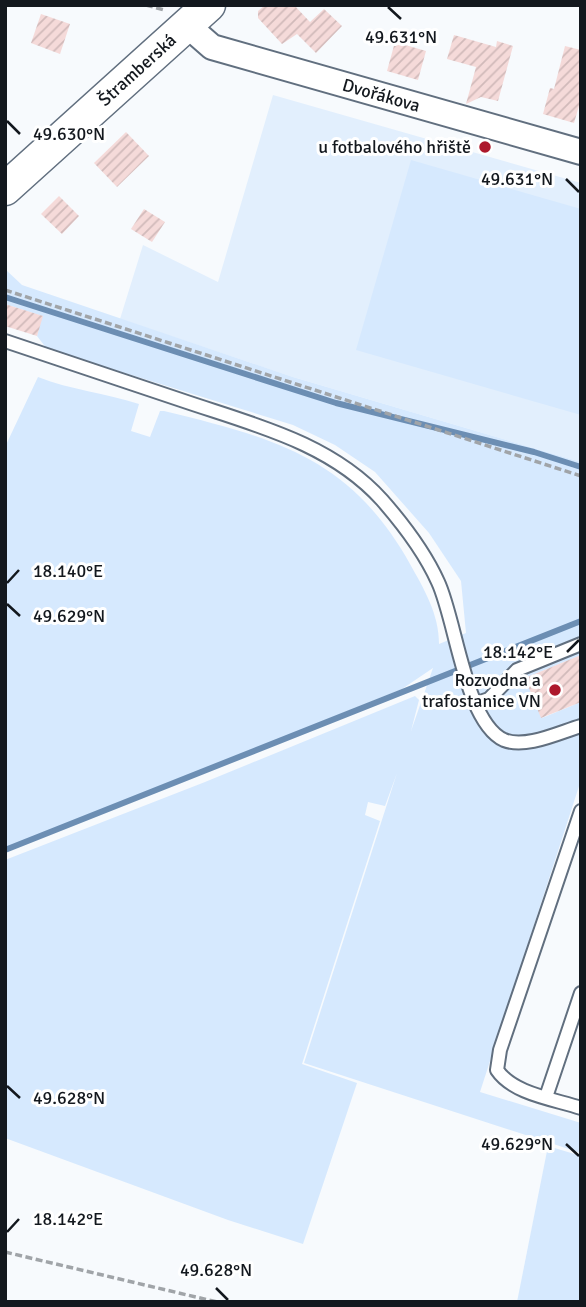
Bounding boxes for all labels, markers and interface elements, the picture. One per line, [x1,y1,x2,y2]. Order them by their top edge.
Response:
text: 49.631°N [365,26,437,48]
street label: Štramberská [94,29,181,111]
street label: Dvořákova [340,74,423,117]
text: 49.630°N [33,123,105,145]
place label: u fotbalového hřiště [318,136,471,158]
marker: u fotbalového hřiště [477,139,493,155]
text: 49.631°N [481,168,553,190]
text: 18.140°E [33,560,103,582]
text: 49.629°N [33,605,105,627]
text: 18.142°E [483,641,553,663]
place label: Rozvodna a trafostanice VN [422,669,541,712]
marker: Rozvodna a trafostanice VN [547,682,563,698]
text: 49.628°N [33,1087,105,1109]
text: 49.629°N [481,1133,553,1155]
text: 18.142°E [33,1208,103,1230]
text: 49.628°N [180,1259,252,1281]

